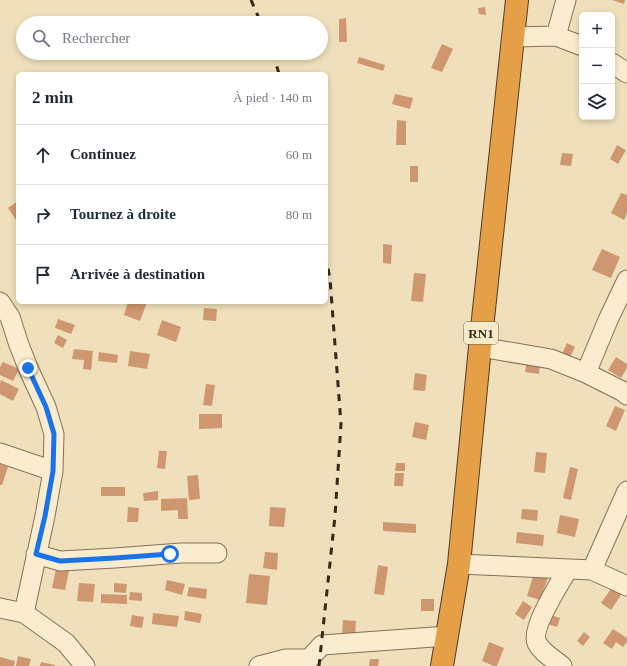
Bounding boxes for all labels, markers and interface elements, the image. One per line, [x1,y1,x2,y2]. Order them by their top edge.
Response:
map controls [579,12,615,120]
button: + [579,12,615,48]
search box [16,16,328,60]
icon: search [30,27,52,49]
text: Rechercher [62,30,130,46]
button: − [579,48,615,84]
button: layers [579,84,615,120]
text: 2 min [32,88,73,107]
text: À pied · 140 m [233,90,312,105]
icon: ahead [32,144,54,166]
text: Continuez [70,146,136,162]
text: 60 m [286,147,312,162]
icon: right [32,204,54,226]
text: Tournez à droite [70,206,176,222]
text: 80 m [286,207,312,222]
icon: arrive [32,264,54,286]
text: Arrivée à destination [70,266,205,282]
road number: RN1 [464,322,498,344]
route end [19,359,37,377]
route start [161,545,179,563]

